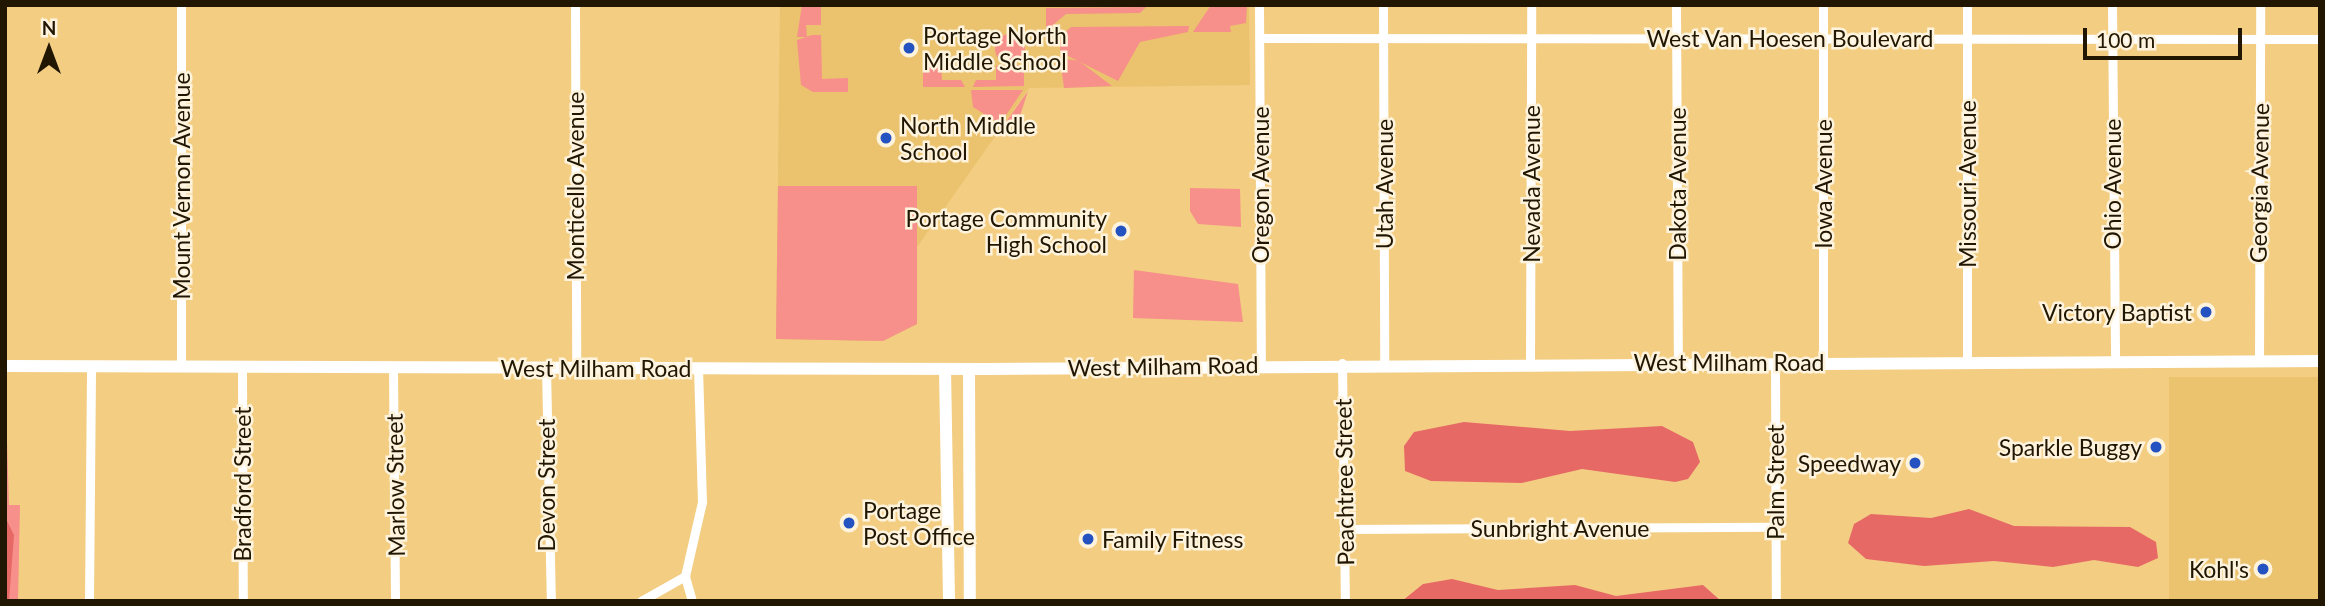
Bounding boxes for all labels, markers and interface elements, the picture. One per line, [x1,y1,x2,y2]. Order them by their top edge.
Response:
north arrow [14,14,84,84]
scale bar [2087,14,2246,58]
text: N [42,16,56,39]
place label: Portage North Middle School [923,21,1067,75]
street label: West Van Hoesen Boulevard [1646,24,1934,52]
text: 100 m [2096,27,2155,52]
marker: Portage North Middle School [901,40,917,56]
street label: Mount Vernon Avenue [167,72,195,300]
street label: Monticello Avenue [561,91,589,281]
street label: Missouri Avenue [1953,100,1981,268]
street label: Georgia Avenue [2244,102,2274,264]
street label: Nevada Avenue [1517,105,1545,263]
street label: Oregon Avenue [1246,106,1274,264]
street label: Dakota Avenue [1663,107,1691,261]
place label: North Middle School [900,111,1036,165]
street label: Utah Avenue [1370,118,1398,250]
street label: Ohio Avenue [2098,118,2126,250]
street label: Iowa Avenue [1809,119,1837,249]
marker: North Middle School [878,130,894,146]
place label: Portage Community High School [906,204,1107,258]
marker: Portage Community High School [1113,223,1129,239]
place label: Victory Baptist [2041,298,2192,326]
marker: Victory Baptist [2198,304,2214,320]
street label: West Milham Road [1634,348,1824,376]
street label: West Milham Road [1067,351,1259,381]
street label: West Milham Road [501,354,691,382]
street label: Peachtree Street [1329,398,1359,566]
street label: Bradford Street [228,406,256,562]
street label: Marlow Street [380,413,410,557]
street label: Devon Street [532,418,560,552]
street label: Palm Street [1761,424,1789,540]
place label: Sparkle Buggy [1999,433,2142,461]
marker: Sparkle Buggy [2148,439,2164,455]
place label: Speedway [1798,449,1901,477]
marker: Speedway [1907,455,1923,471]
place label: Portage Post Office [863,496,975,550]
street label: Sunbright Avenue [1470,514,1650,542]
marker: Portage Post Office [841,515,857,531]
place label: Family Fitness [1102,525,1244,553]
marker: Family Fitness [1080,531,1096,547]
place label: Kohl's [2189,555,2249,583]
marker: Kohl's [2255,561,2271,577]

